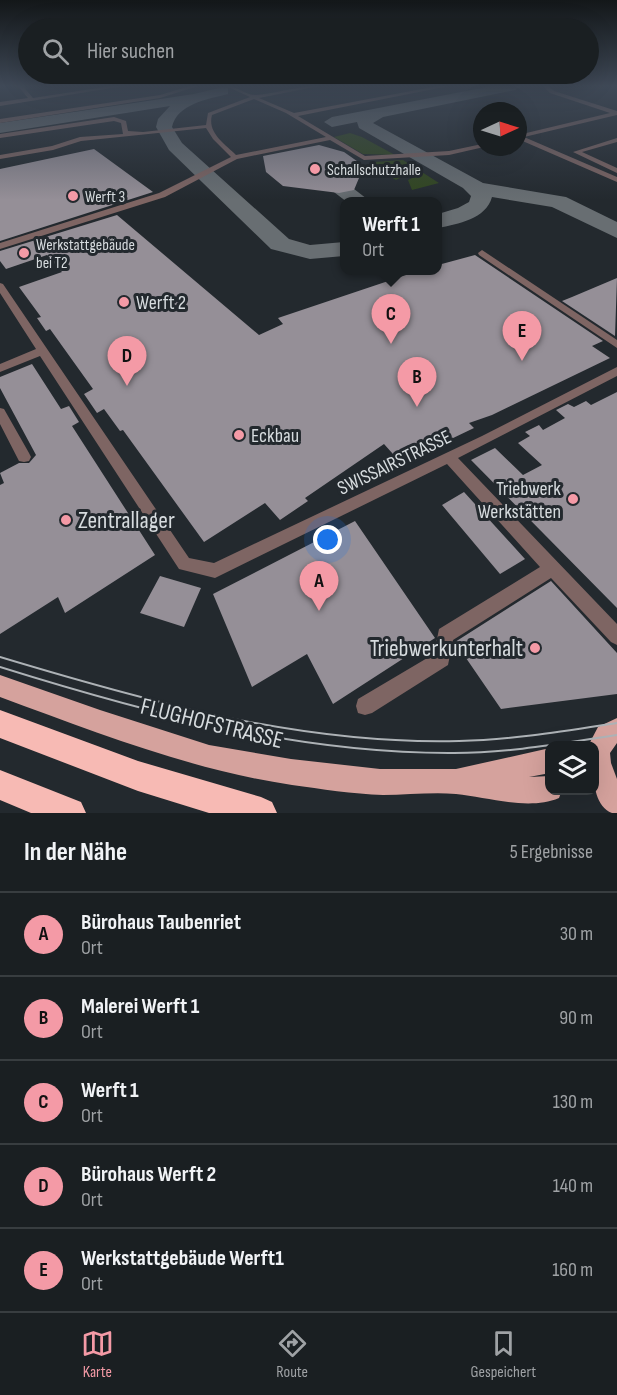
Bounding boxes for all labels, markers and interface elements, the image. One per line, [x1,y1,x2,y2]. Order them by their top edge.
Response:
search box [18,18,599,84]
icon: search [39,35,72,68]
text: Hier suchen [87,38,175,65]
north arrow [473,102,527,156]
place label: Schallschutzhalle [327,161,421,180]
marker: Schallschutzhalle [308,162,322,176]
place label: Werft 3 [85,188,125,207]
marker: Werft 3 [66,189,80,203]
popup [340,197,442,275]
text: Werft 1 [362,211,420,238]
place label: Werkstattgebäude bei T2 [36,236,135,273]
text: Ort [362,238,384,262]
marker: Werkstattgebäude bei T2 [17,246,31,260]
place label: Werft 2 [136,291,186,315]
pin: C [372,294,410,344]
marker: Werft 2 [117,295,131,309]
pin: E [502,312,542,361]
pin: D [108,336,146,386]
pin: B [398,358,436,407]
place label: Eckbau [251,424,299,448]
street label: SWISSAIRSTRASSE [334,425,455,501]
marker: Eckbau [232,428,246,442]
place label: Triebwerk Werkstätten [478,477,561,524]
marker: Triebwerk Werkstätten [566,492,580,506]
place label: Zentrallager [78,506,175,535]
marker: Zentrallager [59,513,73,527]
your location [313,525,342,554]
pin: A [300,562,338,611]
place label: Triebwerkunterhalt [370,634,523,663]
marker: Triebwerkunterhalt [528,641,542,655]
street label: FLUGHOFSTRASSE [138,692,286,755]
map controls [545,741,599,795]
button: layers [545,741,599,795]
text: In der Nähe [24,837,127,868]
text: 5 Ergebnisse [510,840,593,864]
text: Bürohaus Taubenriet [81,909,241,936]
text: A [39,922,48,946]
text: 30 m [560,922,593,946]
text: Ort [81,936,103,960]
text: Malerei Werft 1 [81,993,199,1020]
text: B [39,1006,48,1030]
text: 90 m [559,1006,593,1030]
text: Ort [81,1020,103,1044]
text: Werft 1 [81,1077,139,1104]
text: C [38,1090,49,1114]
text: 130 m [553,1090,593,1114]
text: Ort [81,1104,103,1128]
text: Bürohaus Werft 2 [81,1161,216,1188]
text: D [38,1174,49,1198]
text: 140 m [553,1174,593,1198]
text: Ort [81,1188,103,1212]
text: Werkstattgebäude Werft1 [81,1245,284,1272]
text: E [39,1258,48,1282]
text: 160 m [552,1258,593,1282]
text: Ort [81,1272,103,1296]
tab: Karte [81,1327,114,1382]
tab: Route [276,1327,309,1382]
tab: Gespeichert [470,1327,536,1382]

